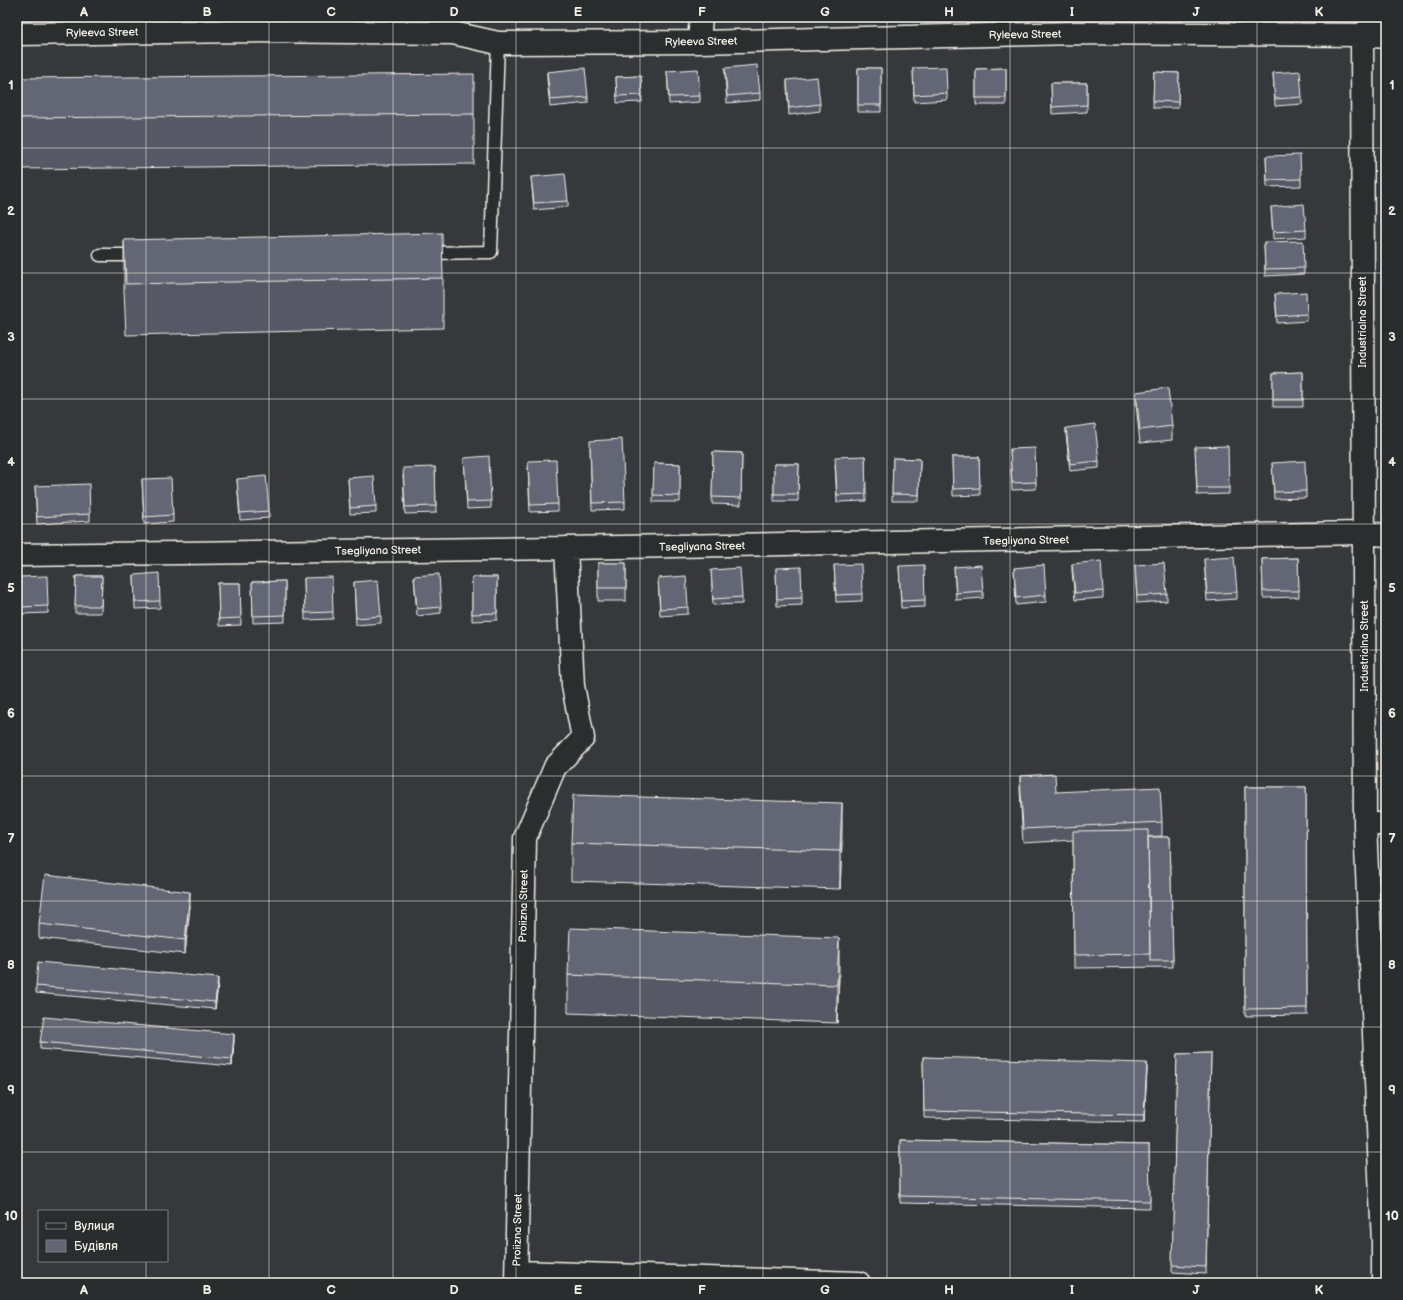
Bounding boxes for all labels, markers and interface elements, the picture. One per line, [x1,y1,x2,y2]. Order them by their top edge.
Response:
text: A [79,4,88,20]
text: B [202,4,212,20]
text: C [326,4,336,20]
text: D [449,4,459,20]
text: E [574,4,583,20]
text: F [698,4,706,20]
text: G [820,4,830,20]
text: H [944,4,954,20]
text: I [1070,4,1074,20]
text: J [1192,4,1200,20]
text: K [1315,4,1324,20]
street label: Ryleeva Street [66,25,139,40]
street label: Ryleeva Street [989,27,1062,42]
street label: Ryleeva Street [665,34,738,49]
text: 1 [8,77,14,93]
text: 1 [1389,77,1395,93]
text: 2 [7,203,15,219]
text: 2 [1388,203,1396,219]
street label: Industrialna Street [1356,276,1369,368]
text: 3 [7,329,15,345]
text: 3 [1388,329,1396,345]
text: 4 [7,454,15,470]
text: 4 [1388,454,1396,470]
street label: Tsegliyana Street [983,533,1070,548]
street label: Tsegliyana Street [659,539,746,554]
street label: Tsegliyana Street [335,543,422,558]
text: 5 [7,580,15,596]
text: 5 [1388,580,1396,596]
street label: Industrialna Street [1358,600,1371,692]
text: 6 [7,705,15,721]
text: 6 [1388,705,1396,721]
text: 7 [7,831,15,847]
text: 7 [1388,831,1396,847]
street label: Proiizna Street [516,869,531,942]
text: 8 [7,957,15,973]
text: 8 [1388,957,1396,973]
text: 9 [7,1082,15,1098]
text: 9 [1388,1082,1396,1098]
street label: Proiizna Street [510,1193,525,1266]
text: 10 [4,1208,18,1224]
text: 10 [1385,1208,1399,1224]
legend [38,1210,168,1262]
text: Вулиця [74,1219,115,1234]
text: Будівля [74,1239,118,1254]
text: A [79,1282,88,1298]
text: B [202,1282,212,1298]
text: C [326,1282,336,1298]
text: D [449,1282,459,1298]
text: E [574,1282,583,1298]
text: F [698,1282,706,1298]
text: G [820,1282,830,1298]
text: H [944,1282,954,1298]
text: I [1070,1282,1074,1298]
text: J [1192,1282,1200,1298]
text: K [1315,1282,1324,1298]

